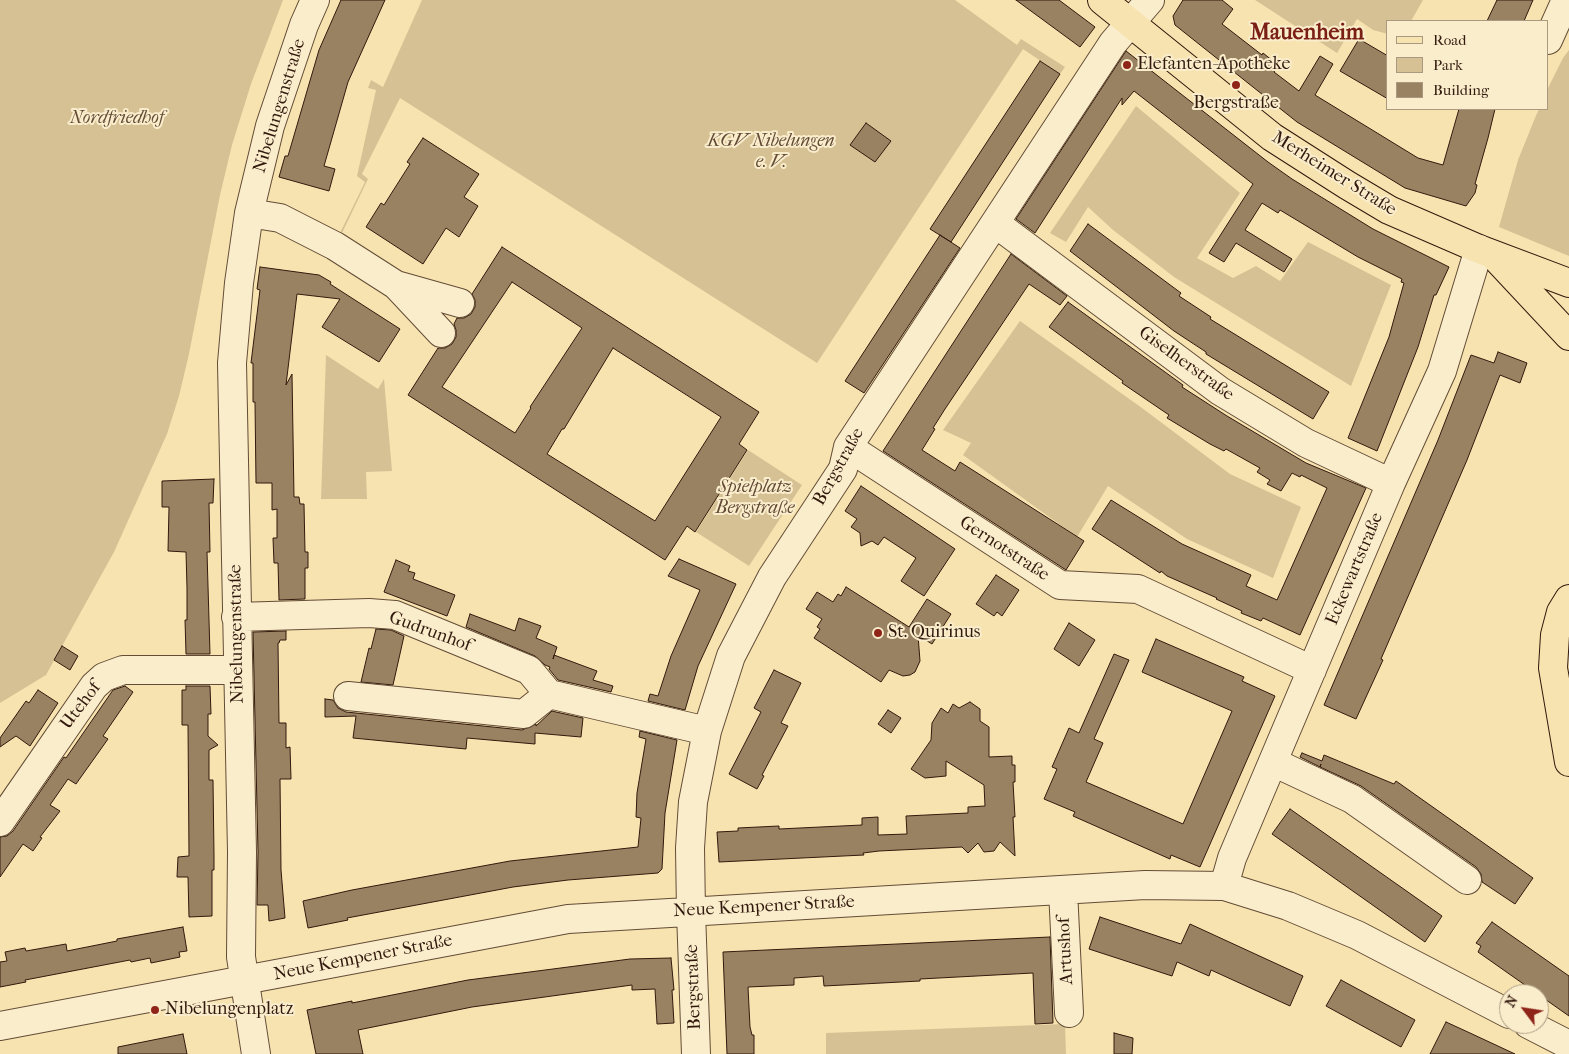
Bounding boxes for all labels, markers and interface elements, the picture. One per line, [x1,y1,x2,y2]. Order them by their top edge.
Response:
legend [1386,20,1549,110]
district label: Mauenheim [1250,21,1364,47]
text: Road [1433,31,1466,49]
street label: Nibelungenstraße [249,36,311,176]
place label: Elefanten-Apotheke [1137,54,1290,76]
text: Park [1433,56,1463,74]
marker: Elefanten-Apotheke [1121,59,1133,71]
marker: Bergstraße [1230,79,1242,91]
text: Building [1433,81,1489,99]
place label: Bergstraße [1193,93,1279,115]
park label: Nordfriedhof [70,108,164,130]
street label: Merheimer Straße [1268,127,1400,221]
park label: KGV Nibelungen e. V. [707,131,835,173]
street label: Giselherstraße [1134,322,1238,406]
street label: Bergstraße [809,424,869,510]
park label: Spielplatz Bergstraße [715,477,795,520]
street label: Eckewartstraße [1322,509,1388,629]
street label: Gernotstraße [955,512,1053,586]
street label: Nibelungenstraße [225,564,249,704]
street label: Gudrunhof [386,607,474,657]
place label: St. Quirinus [888,622,980,644]
marker: St. Quirinus [872,627,884,639]
street label: Utehof [56,678,106,734]
street label: Neue Kempener Straße [673,891,855,923]
street label: Artushof [1053,917,1079,985]
street label: Neue Kempener Straße [272,930,454,986]
street label: Bergstraße [682,944,706,1030]
north arrow [1499,984,1549,1034]
text: N [1502,993,1522,1010]
place label: Nibelungenplatz [165,999,294,1021]
marker: Nibelungenplatz [149,1004,161,1016]

